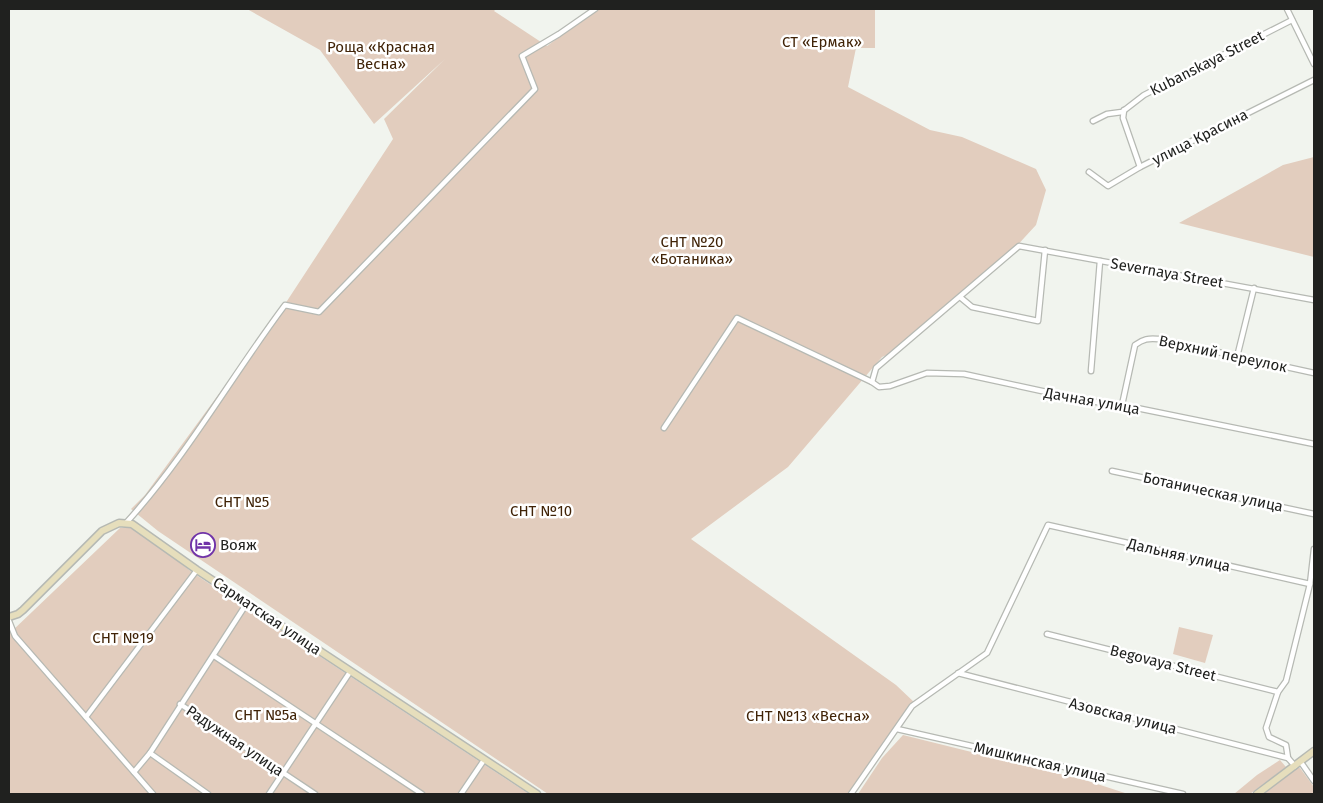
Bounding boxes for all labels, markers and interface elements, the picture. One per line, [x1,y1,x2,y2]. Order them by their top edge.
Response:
street label: Kubanskaya Street [1147,26,1268,100]
park label: СТ «Ермак» [782,33,862,51]
park label: Роща «Красная Весна» [327,38,435,73]
street label: улица Красина [1149,105,1251,169]
park label: СНТ №20 «Ботаника» [651,233,733,268]
street label: Severnaya Street [1109,254,1225,292]
street label: Верхний переулок [1157,332,1289,376]
street label: Дачная улица [1042,384,1141,418]
street label: Ботаническая улица [1141,468,1285,516]
park label: СНТ №5 [215,493,269,511]
park label: СНТ №10 [510,502,572,520]
hotel icon: Вояж [190,532,216,558]
street label: Дальняя улица [1125,534,1232,576]
place label: Вояж [220,536,257,554]
street label: Сарматская улица [210,573,324,659]
park label: СНТ №19 [92,629,154,647]
street label: Begovaya Street [1108,641,1218,685]
street label: Азовская улица [1067,694,1179,738]
street label: Радужная улица [183,702,287,780]
park label: СНТ №5а [235,706,297,724]
park label: СНТ №13 «Весна» [746,707,870,725]
street label: Мишкинская улица [972,738,1108,786]

